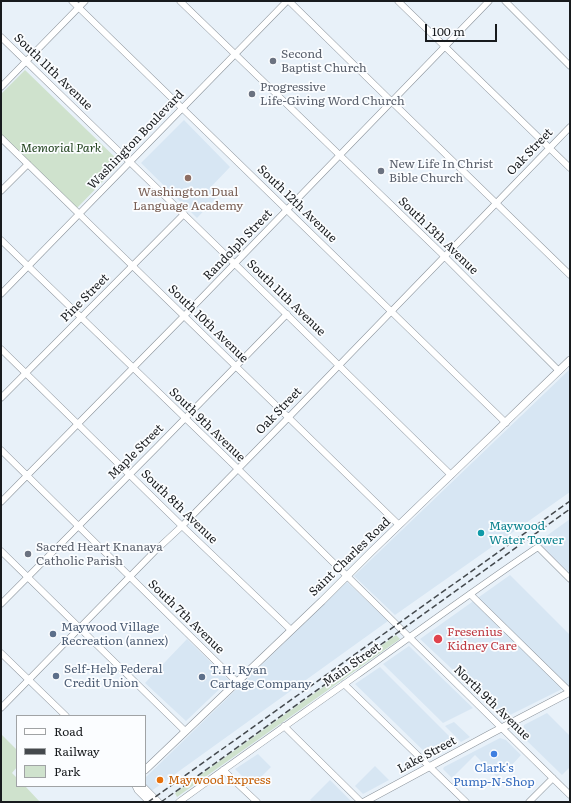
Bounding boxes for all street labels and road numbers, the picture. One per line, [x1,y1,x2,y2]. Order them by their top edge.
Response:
street label: South 11th Avenue [11,31,95,113]
street label: Washington Boulevard [85,88,187,192]
street label: Oak Street [504,126,556,178]
street label: South 12th Avenue [254,162,340,246]
street label: South 13th Avenue [395,194,481,278]
street label: Randolph Street [201,207,275,283]
street label: South 11th Avenue [244,257,328,339]
street label: Pine Street [58,271,112,325]
street label: South 10th Avenue [165,282,251,366]
street label: South 9th Avenue [166,385,248,465]
street label: Oak Street [253,385,305,437]
street label: Maple Street [105,421,167,483]
street label: South 8th Avenue [138,467,220,547]
street label: Saint Charles Road [306,515,394,599]
street label: South 7th Avenue [145,577,227,657]
street label: Main Street [320,640,384,690]
street label: North 9th Avenue [451,663,533,743]
street label: Lake Street [395,734,459,776]

